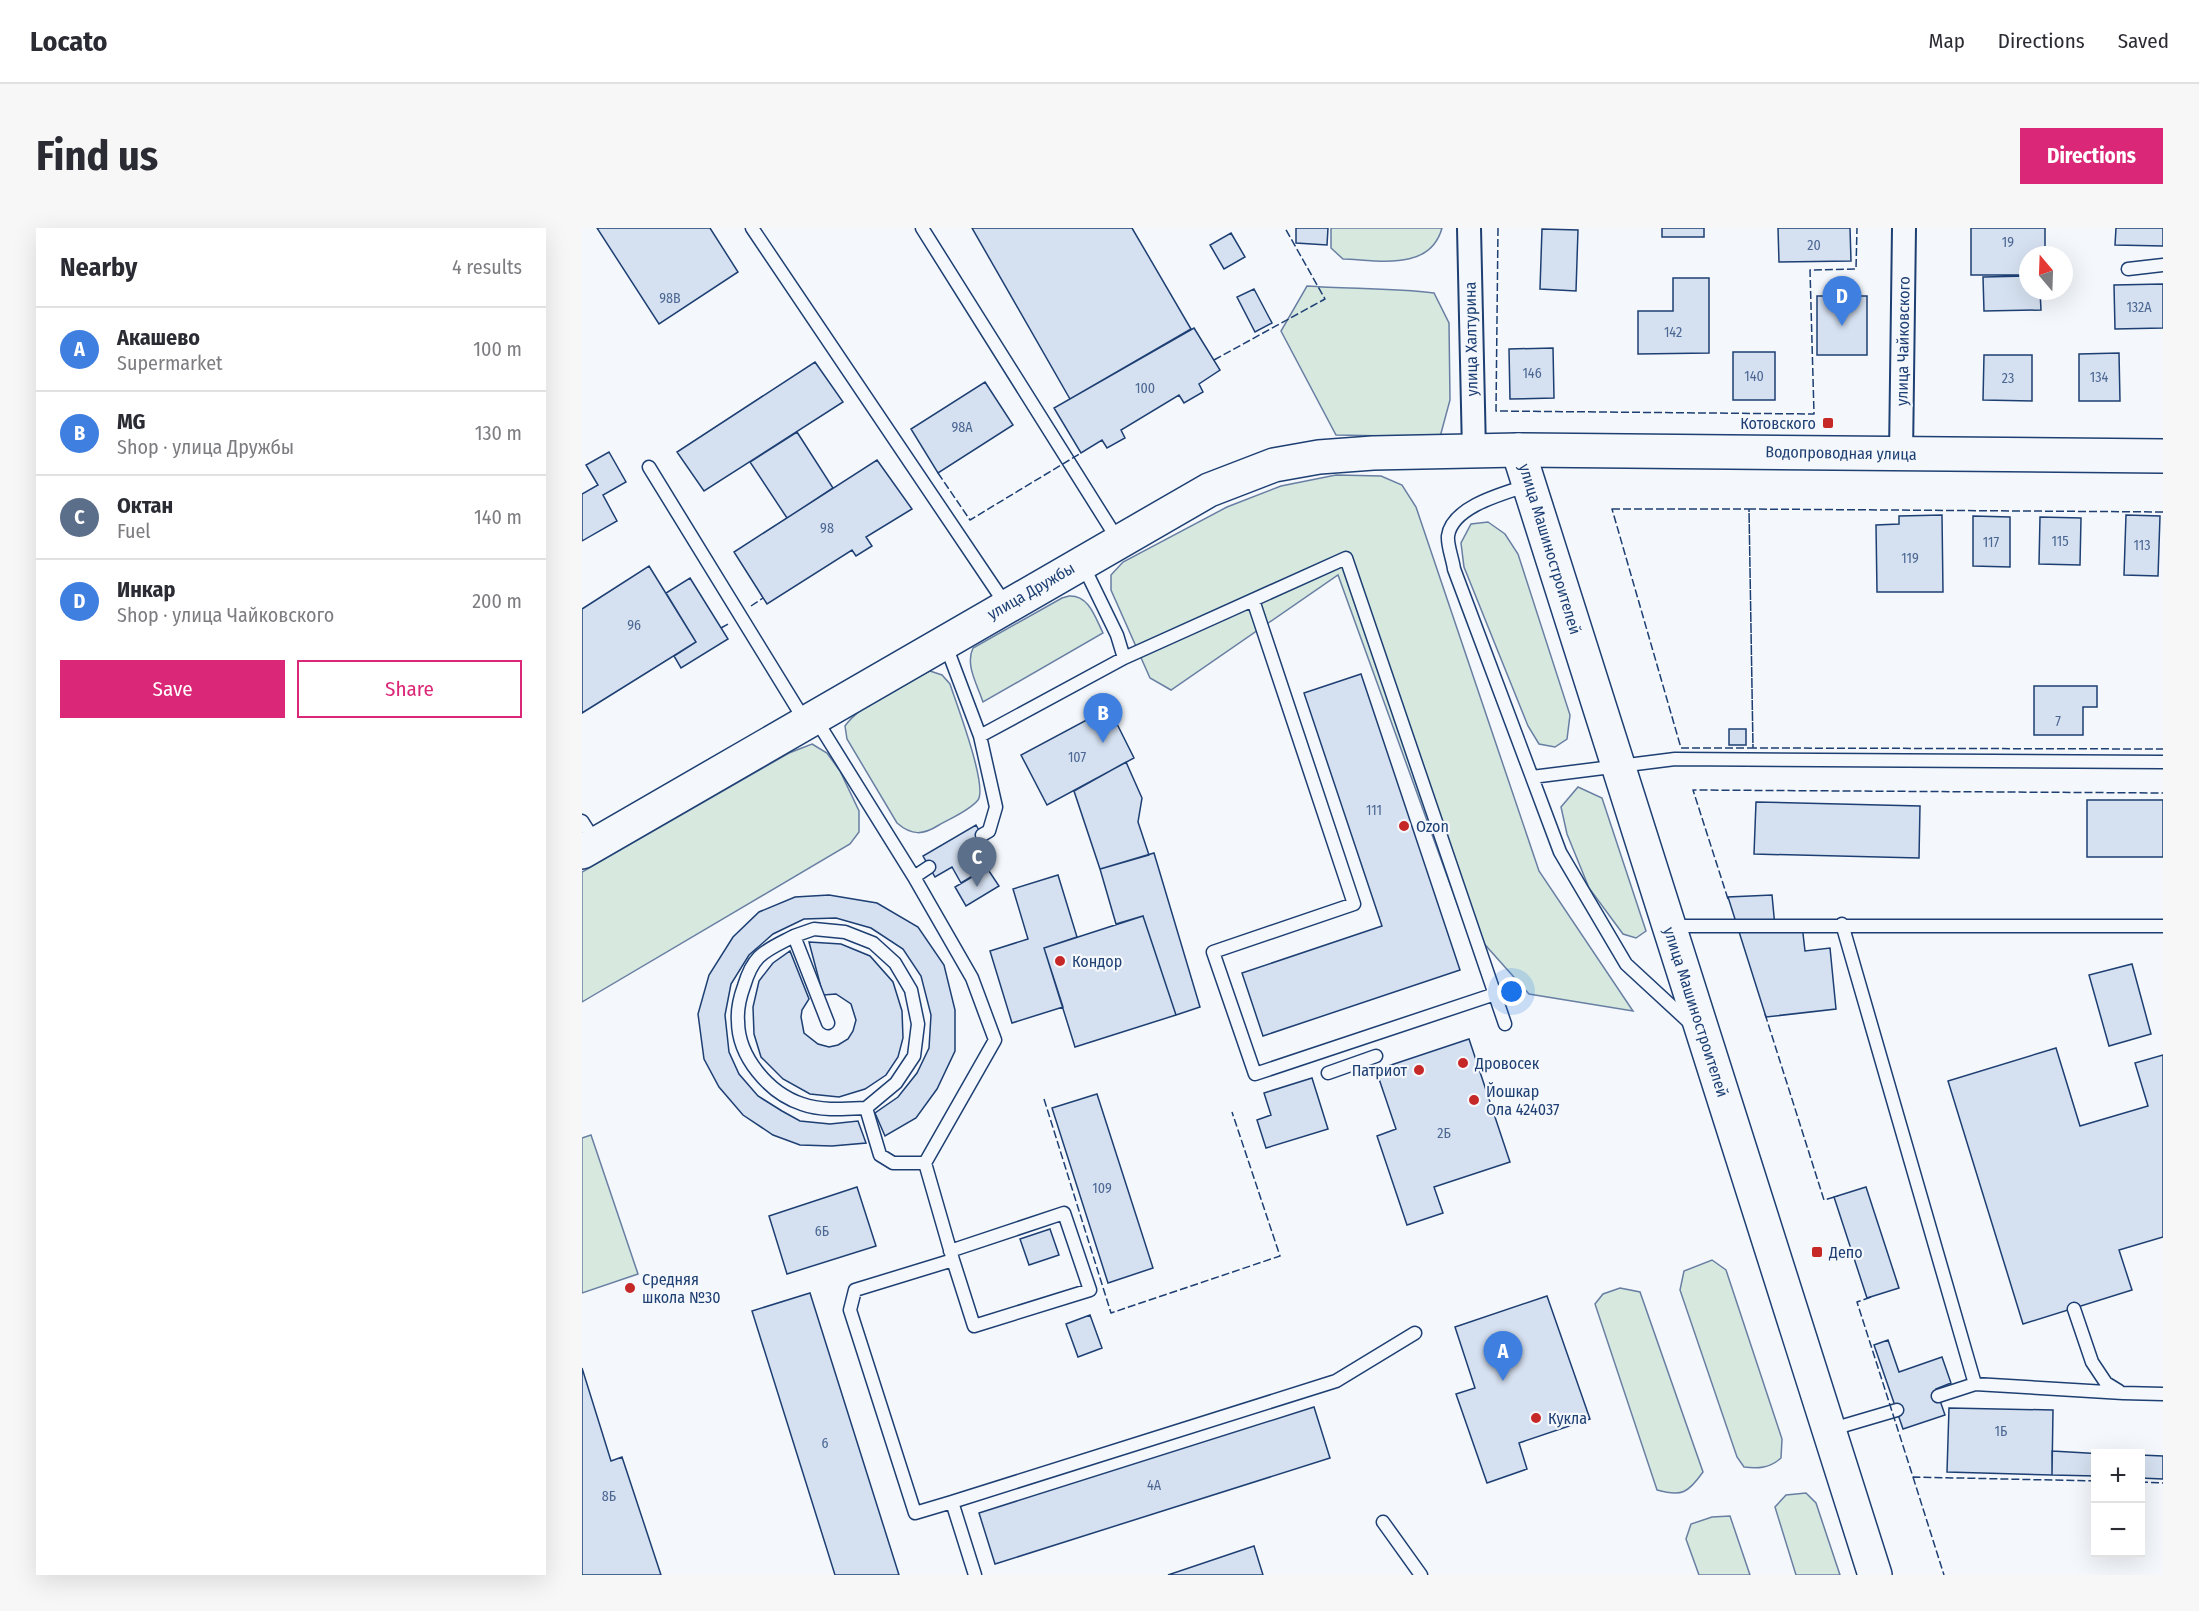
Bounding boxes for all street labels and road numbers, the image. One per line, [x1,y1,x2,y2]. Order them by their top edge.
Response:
street label: улица Чайковского [1892,276,1914,406]
street label: улица Халтурина [1460,281,1481,397]
street label: Водопроводная улица [1765,442,1917,464]
street label: улица Машиностроителей [1515,461,1585,637]
street label: улица Дружбы [984,558,1078,624]
street label: улица Машиностроителей [1660,925,1732,1099]

